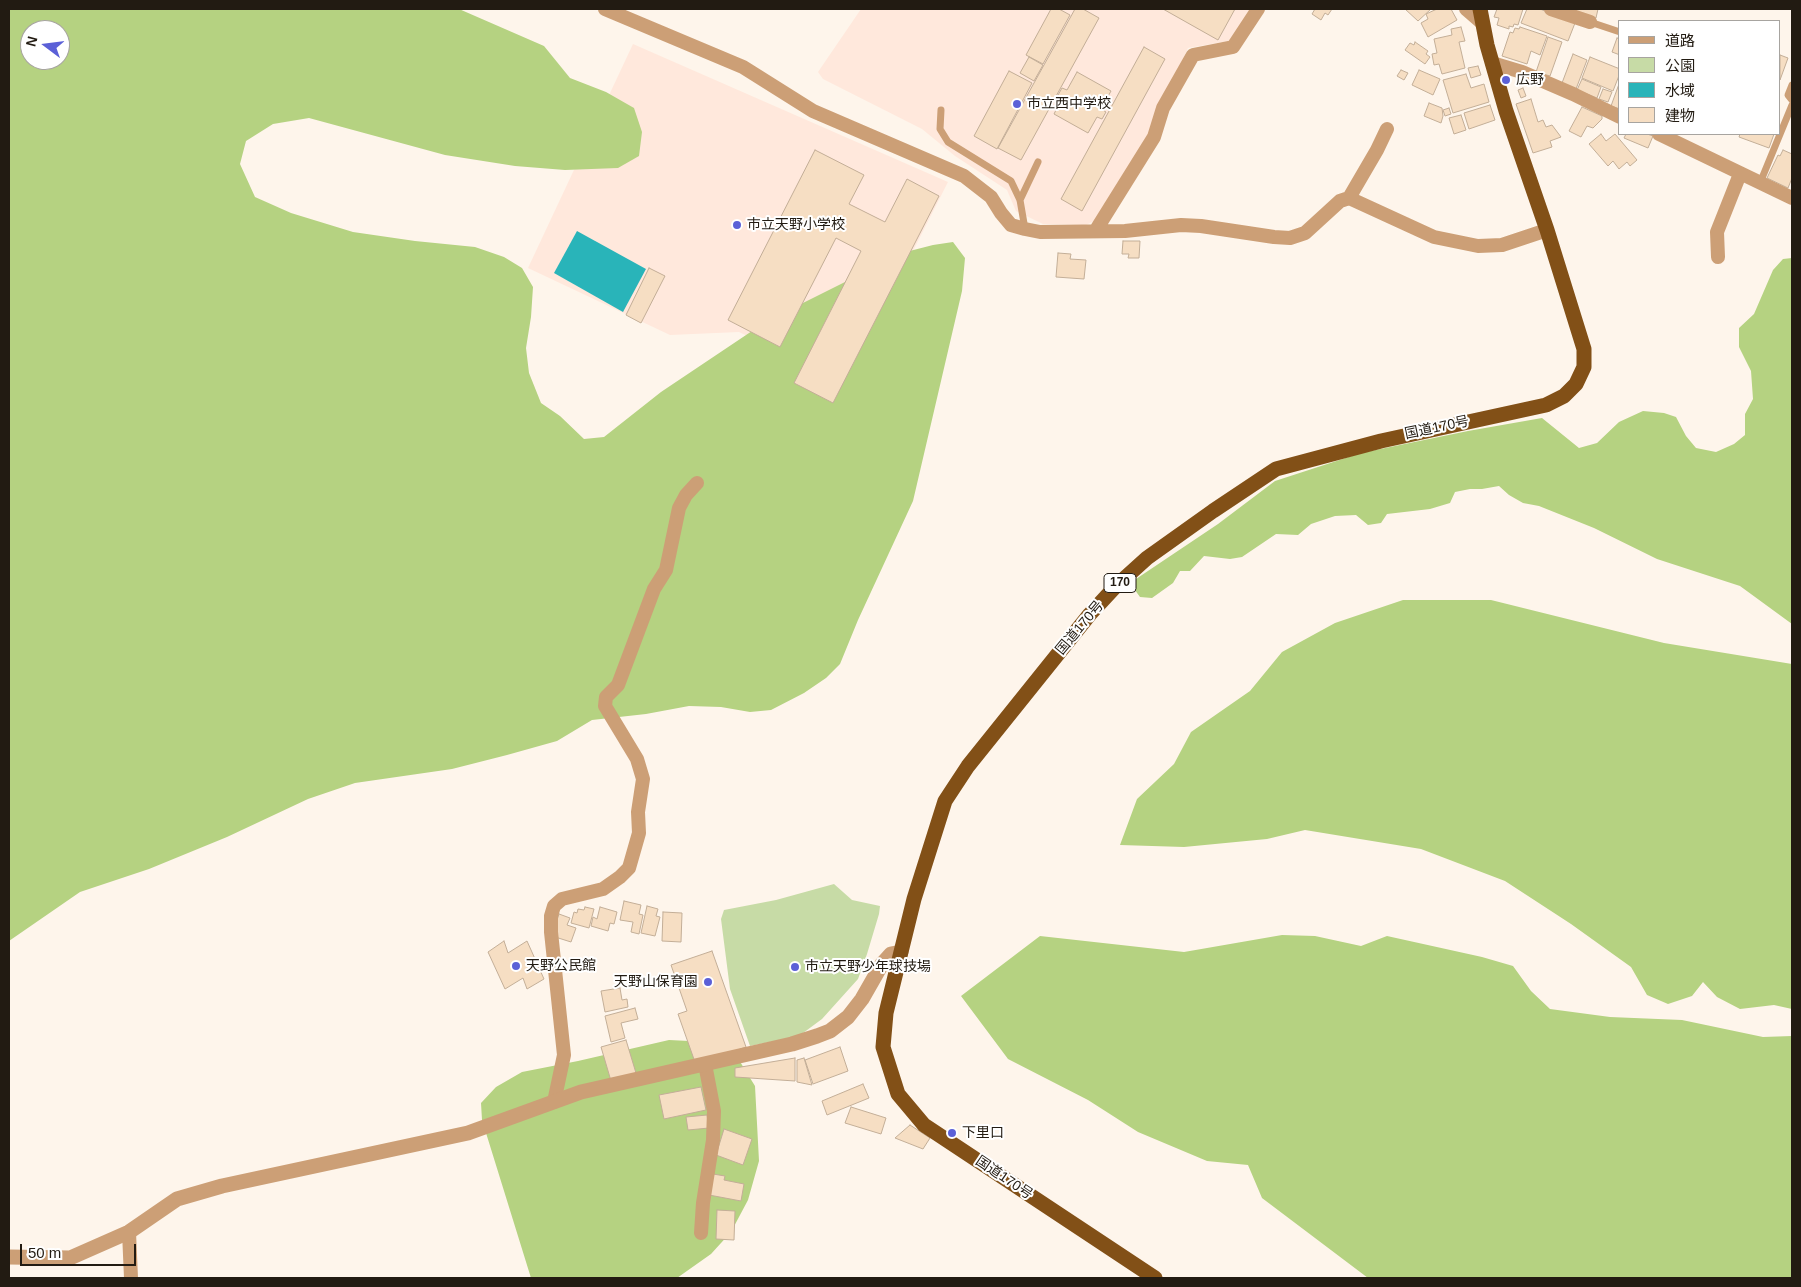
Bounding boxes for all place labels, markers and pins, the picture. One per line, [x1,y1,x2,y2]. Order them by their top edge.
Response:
place label: 広野 [1516,72,1544,88]
marker: 広野 [1500,74,1512,86]
place label: 市立西中学校 [1027,96,1111,112]
marker: 市立西中学校 [1011,98,1023,110]
place label: 市立天野小学校 [747,217,845,233]
marker: 市立天野小学校 [731,219,743,231]
place label: 天野公民館 [526,958,596,974]
place label: 市立天野少年球技場 [805,959,931,975]
marker: 天野公民館 [510,960,522,972]
marker: 市立天野少年球技場 [789,961,801,973]
place label: 天野山保育園 [614,974,698,990]
marker: 天野山保育園 [702,976,714,988]
place label: 下里口 [962,1125,1004,1141]
marker: 下里口 [946,1127,958,1139]

